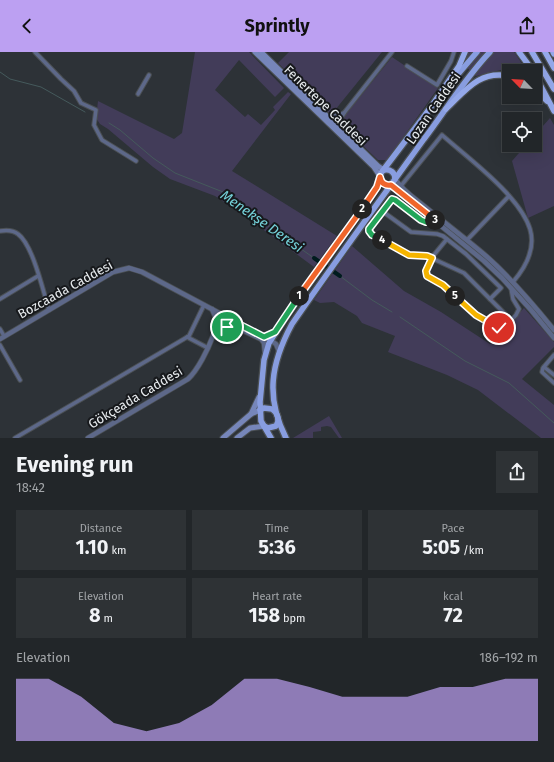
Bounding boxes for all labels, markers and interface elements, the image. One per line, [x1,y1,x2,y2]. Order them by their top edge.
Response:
icon: back [16,15,38,37]
text: Sprintly [245,15,309,37]
icon: share [516,15,538,37]
street label: Fenertepe Caddesi [281,62,370,149]
north arrow [502,64,542,104]
map controls [502,64,542,152]
street label: Lozan Caddesi [403,70,464,147]
button: locate [502,112,542,152]
water label: Menekşe Deresi [217,187,306,256]
pin: 2 [352,199,372,219]
text: 2 [359,202,365,215]
pin: 3 [425,210,445,230]
text: 3 [432,213,438,226]
pin: 4 [372,230,392,250]
text: 4 [379,233,385,246]
street label: Bozcaada Caddesi [15,257,115,322]
pin: 1 [289,286,309,306]
pin: 5 [445,286,465,306]
text: 1 [296,289,302,302]
text: 5 [452,289,458,302]
pin [210,310,244,344]
pin [482,311,516,345]
icon: arrive [216,316,238,338]
icon: check [488,317,510,339]
street label: Gökçeada Caddesi [85,363,185,431]
text: Evening run [16,451,133,478]
button: share [496,451,538,493]
text: 18:42 [16,480,45,495]
text: Distance [80,522,122,535]
text: Time [265,522,289,535]
text: Pace [442,522,464,535]
text: 1.10 [75,535,109,559]
text: 5:36 [258,535,296,559]
text: 5:05 [422,535,460,559]
text: km [109,544,127,557]
text: /km [460,544,484,557]
text: Elevation [78,590,124,603]
text: Heart rate [252,590,302,603]
text: kcal [443,590,463,603]
text: 8 [89,603,101,627]
text: 158 [248,603,280,627]
text: 72 [443,603,463,627]
text: m [101,612,113,625]
text: bpm [280,612,306,625]
text: Elevation [16,650,70,665]
text: 186–192 m [479,650,538,665]

